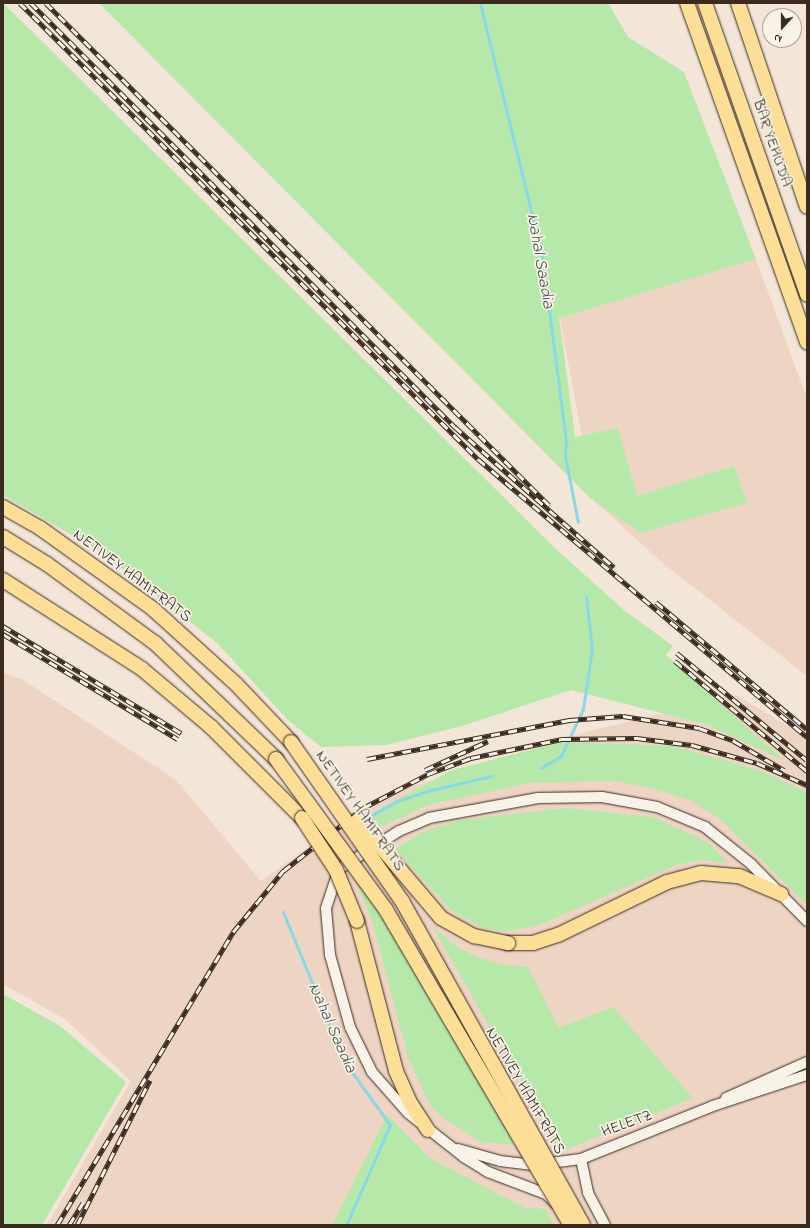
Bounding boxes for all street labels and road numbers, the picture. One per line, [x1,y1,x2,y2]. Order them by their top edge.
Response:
street label: BAR YEHUDA [748,97,796,189]
street label: NETIVEY HAMIFRATS [69,525,195,627]
street label: NETIVEY HAMIFRATS [311,747,409,875]
street label: NETIVEY HAMIFRATS [481,1024,569,1158]
street label: HELETZ [599,1106,655,1142]

